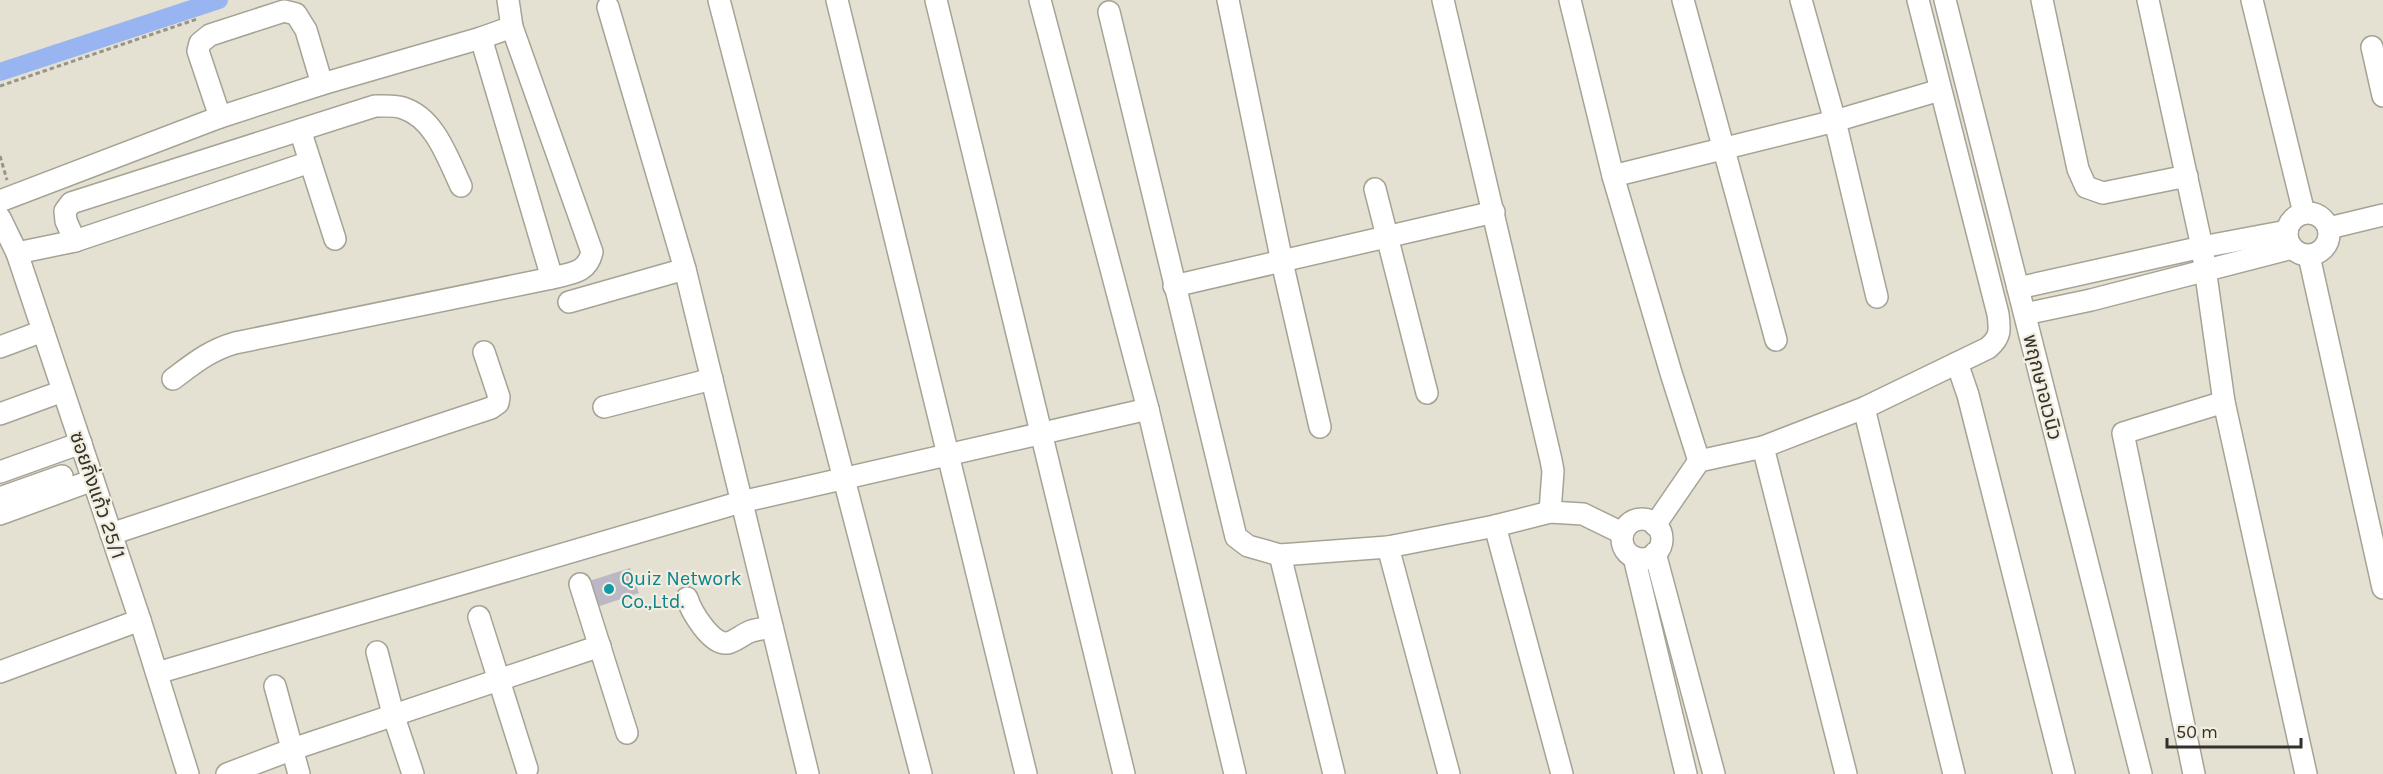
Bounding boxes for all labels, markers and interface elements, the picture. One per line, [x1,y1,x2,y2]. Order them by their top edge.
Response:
street label: พฤกษาอเวนิว [2018,332,2067,442]
street label: ซอยกิ่งแก้ว 25/1 [65,428,132,562]
place label: Quiz Network Co.,Ltd. [621,567,742,613]
marker: Quiz Network Co.,Ltd. [602,582,616,596]
scale bar [2167,711,2300,749]
text: 50 m [2176,721,2218,743]

